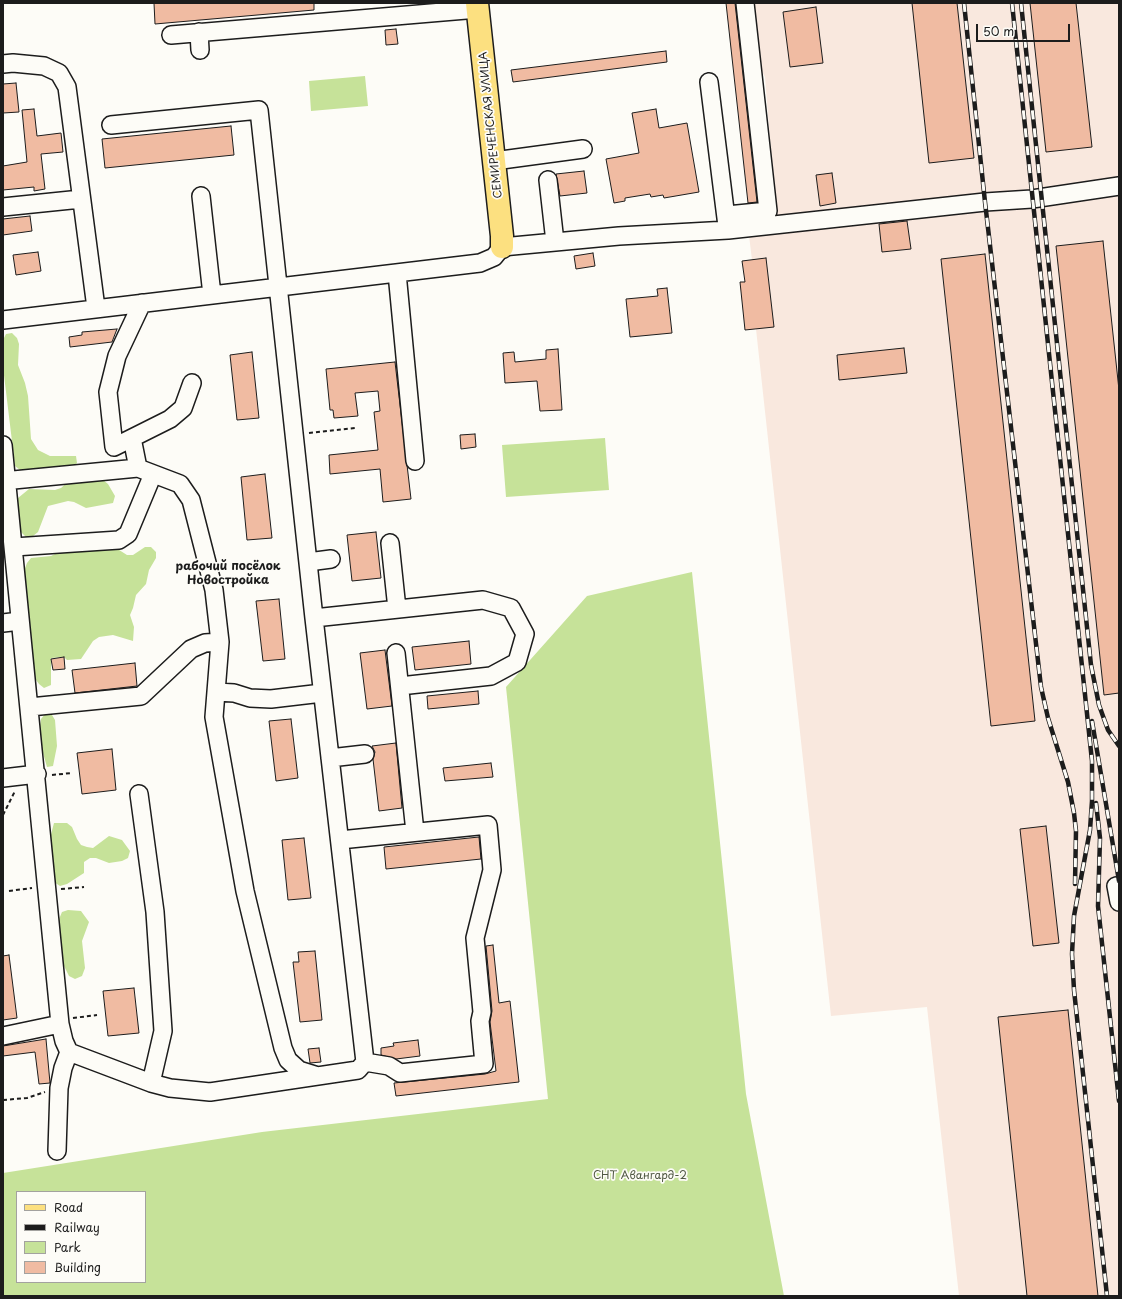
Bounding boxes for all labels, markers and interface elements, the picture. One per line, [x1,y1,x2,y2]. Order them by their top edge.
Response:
scale bar [978,16,1072,42]
text: 50 m [983,22,1014,40]
street label: СЕМИРЕЧЕНСКАЯ УЛИЦА [477,51,505,199]
district label: рабочий посёлок Новостройка [176,560,280,588]
park label: СНТ Авангард-2 [593,1169,687,1183]
legend [16,1191,146,1283]
text: Road [54,1198,83,1216]
text: Railway [54,1218,100,1236]
text: Park [54,1238,81,1256]
text: Building [54,1258,101,1276]

